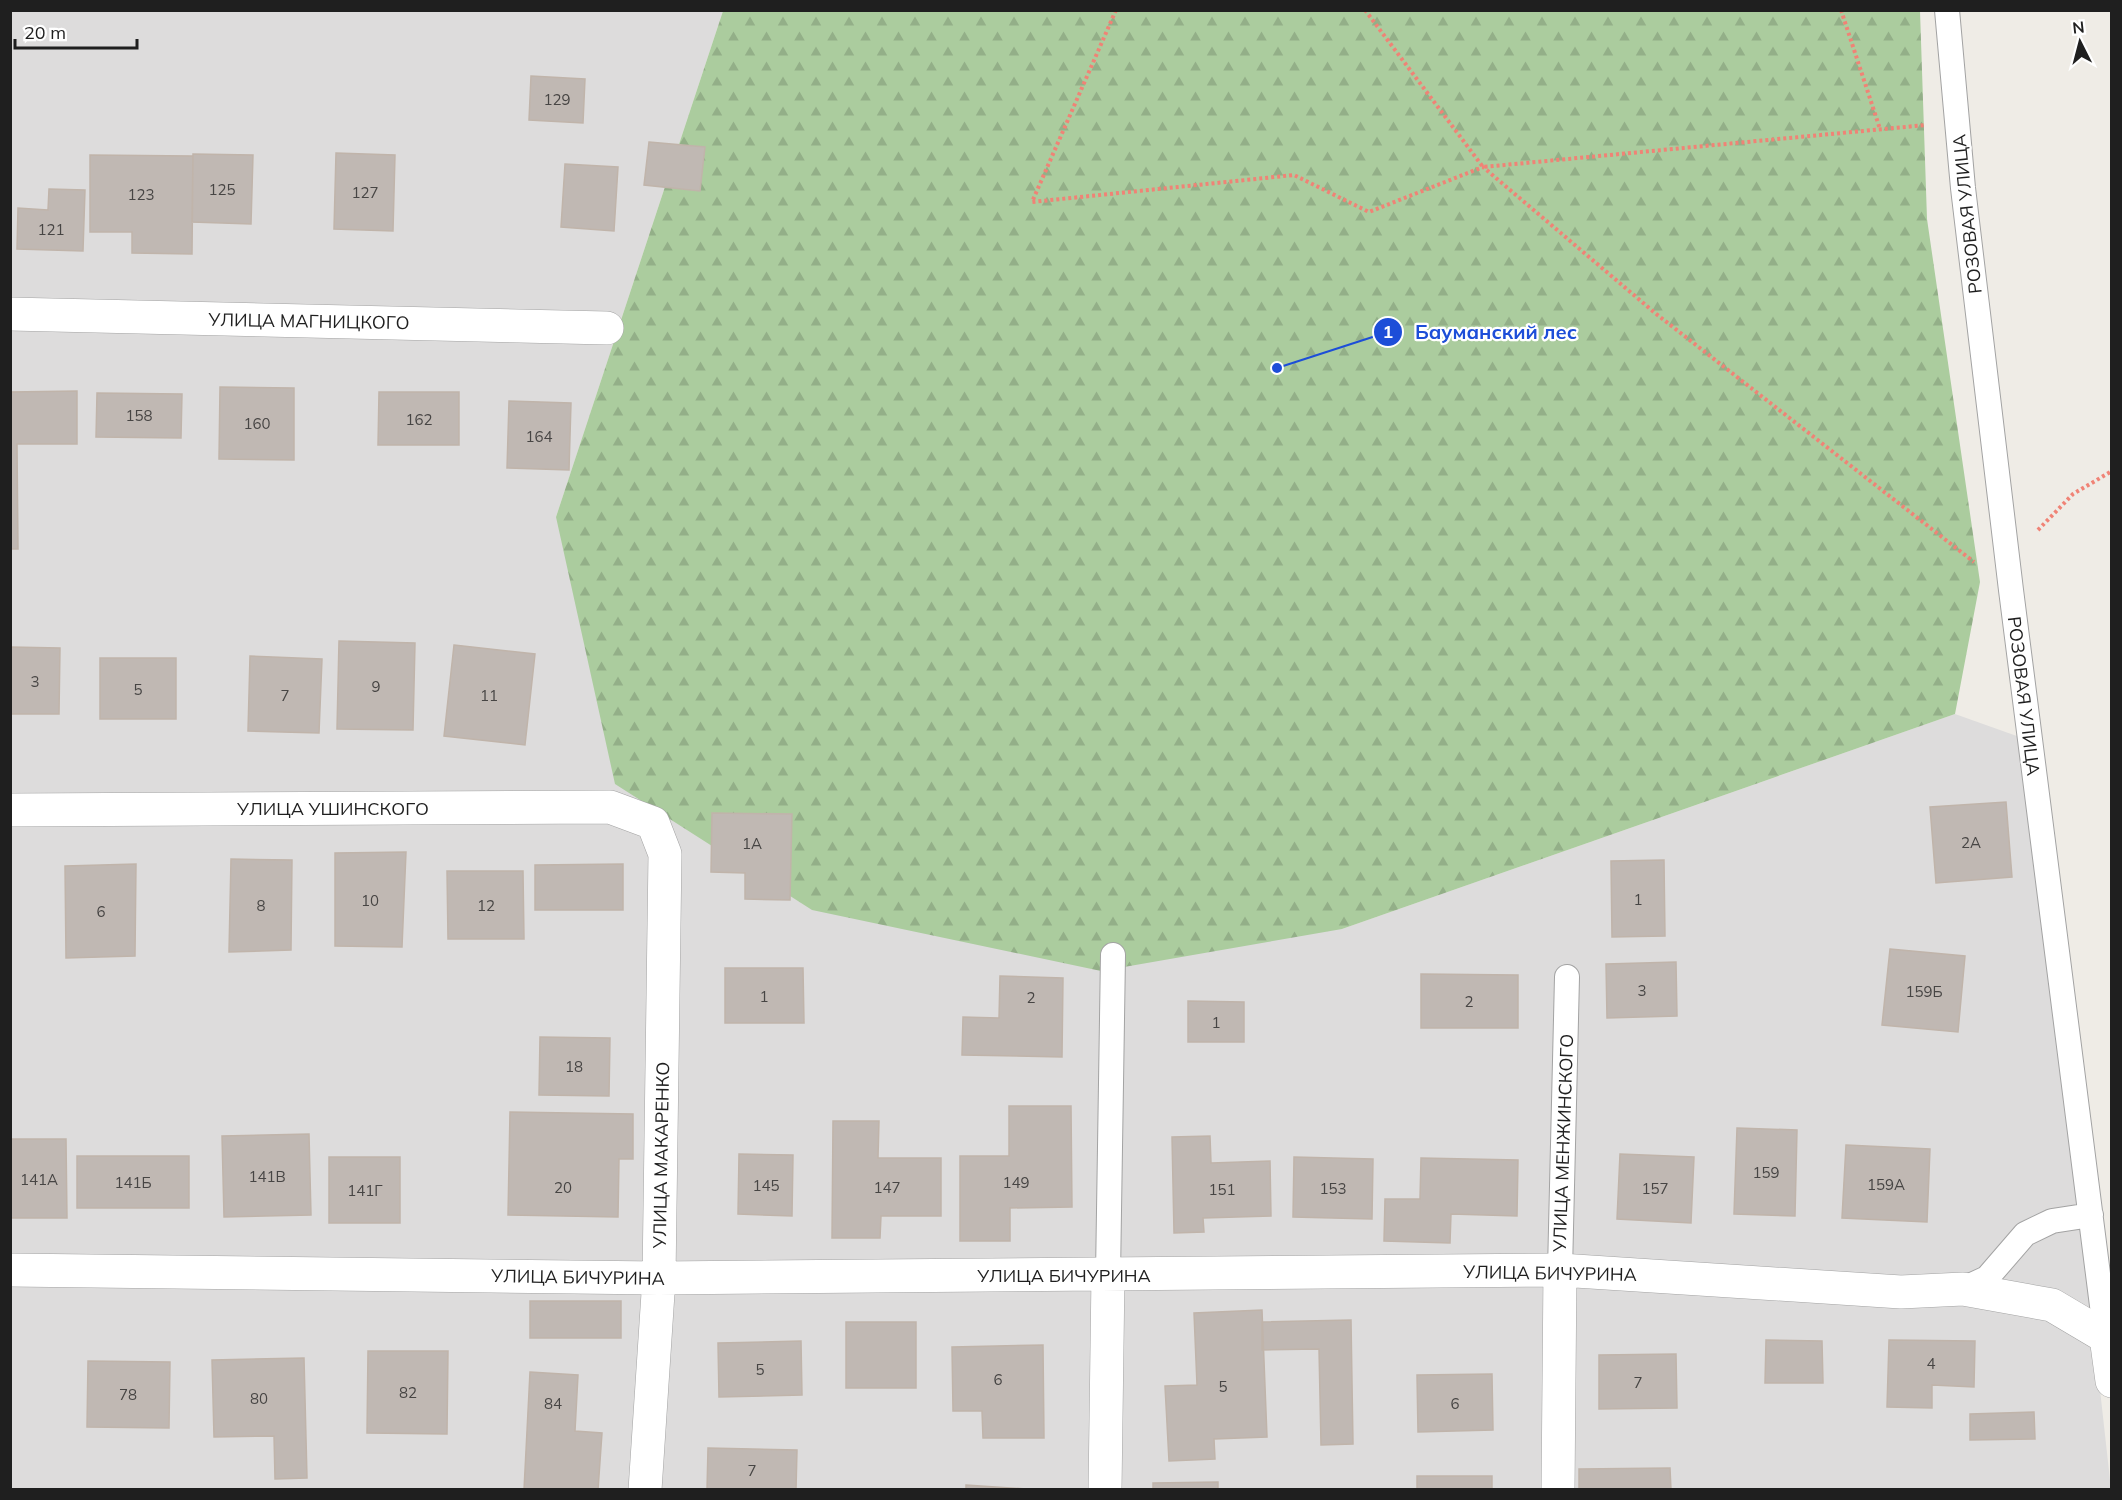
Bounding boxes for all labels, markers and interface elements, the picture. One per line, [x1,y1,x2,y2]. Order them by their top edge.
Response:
scale bar [15,12,136,50]
north arrow [2050,12,2110,72]
text: N [2071,17,2085,38]
text: 20 m [24,21,66,44]
house number: 129 [543,90,571,109]
street label: РОЗОВАЯ УЛИЦА [1947,133,1987,295]
house number: 125 [208,180,236,199]
house number: 127 [351,183,379,202]
house number: 123 [127,185,155,204]
house number: 121 [37,220,65,239]
street label: УЛИЦА МАГНИЦКОГО [207,308,410,334]
callout: Бауманский лес [1373,313,1590,351]
text: Бауманский лес [1415,319,1577,344]
text: 1 [1383,320,1393,343]
house number: 158 [125,406,153,425]
house number: 162 [405,410,433,429]
house number: 160 [243,414,271,433]
house number: 164 [525,427,553,446]
street label: РОЗОВАЯ УЛИЦА [2003,615,2045,777]
house number: 3 [30,672,40,691]
house number: 9 [371,677,381,696]
house number: 5 [133,680,143,699]
house number: 7 [280,686,290,705]
house number: 11 [480,686,498,705]
street label: УЛИЦА УШИНСКОГО [236,797,429,820]
house number: 2А [1961,833,1981,852]
house number: 1А [742,834,762,853]
house number: 1 [1633,890,1643,909]
house number: 10 [361,891,379,910]
house number: 8 [256,896,266,915]
house number: 12 [477,896,495,915]
house number: 6 [96,902,106,921]
house number: 3 [1637,981,1647,1000]
house number: 159Б [1905,982,1943,1001]
house number: 1 [759,987,769,1006]
house number: 2 [1026,988,1036,1007]
house number: 2 [1464,992,1474,1011]
house number: 1 [1211,1013,1221,1032]
street label: УЛИЦА МЕНЖИНСКОГО [1548,1034,1578,1253]
house number: 18 [565,1057,583,1076]
street label: УЛИЦА МАКАРЕНКО [648,1062,674,1249]
house number: 159 [1752,1163,1780,1182]
house number: 141В [248,1167,286,1186]
house number: 141А [20,1170,58,1189]
house number: 141Б [114,1173,152,1192]
house number: 149 [1002,1173,1030,1192]
house number: 159А [1867,1175,1905,1194]
house number: 145 [752,1176,780,1195]
house number: 20 [554,1178,572,1197]
house number: 147 [873,1178,901,1197]
house number: 153 [1319,1179,1347,1198]
house number: 157 [1641,1179,1669,1198]
house number: 151 [1208,1180,1236,1199]
house number: 141Г [347,1181,383,1200]
street label: УЛИЦА БИЧУРИНА [1462,1260,1637,1286]
street label: УЛИЦА БИЧУРИНА [490,1264,665,1290]
street label: УЛИЦА БИЧУРИНА [976,1264,1151,1287]
house number: 4 [1926,1354,1936,1373]
house number: 5 [755,1360,765,1379]
house number: 6 [993,1370,1003,1389]
house number: 7 [1633,1373,1643,1392]
house number: 5 [1218,1377,1228,1396]
house number: 82 [399,1383,417,1402]
house number: 78 [119,1385,137,1404]
house number: 80 [250,1389,268,1408]
house number: 84 [544,1394,562,1413]
house number: 6 [1450,1394,1460,1413]
house number: 7 [747,1461,757,1480]

